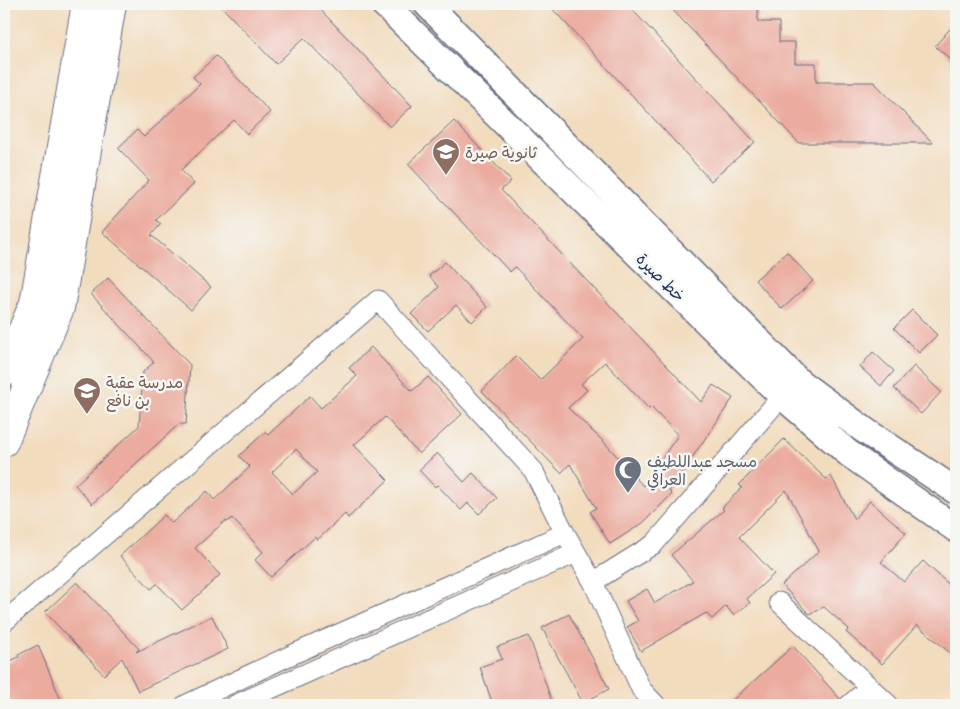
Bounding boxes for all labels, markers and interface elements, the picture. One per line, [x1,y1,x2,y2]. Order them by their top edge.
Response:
school or university icon: ثانوية صيرة [431,137,461,176]
place label: ثانوية صيرة [465,143,538,163]
street label: خط صيرة [632,249,689,306]
place label: مدرسة عقبة بن نافع [106,373,183,412]
school or university icon: مدرسة عقبة بن نافع [72,376,102,415]
place label: مسجد عبداللطيف العراقي [647,452,757,491]
mosque icon: مسجد عبداللطيف العراقي [613,455,643,494]

